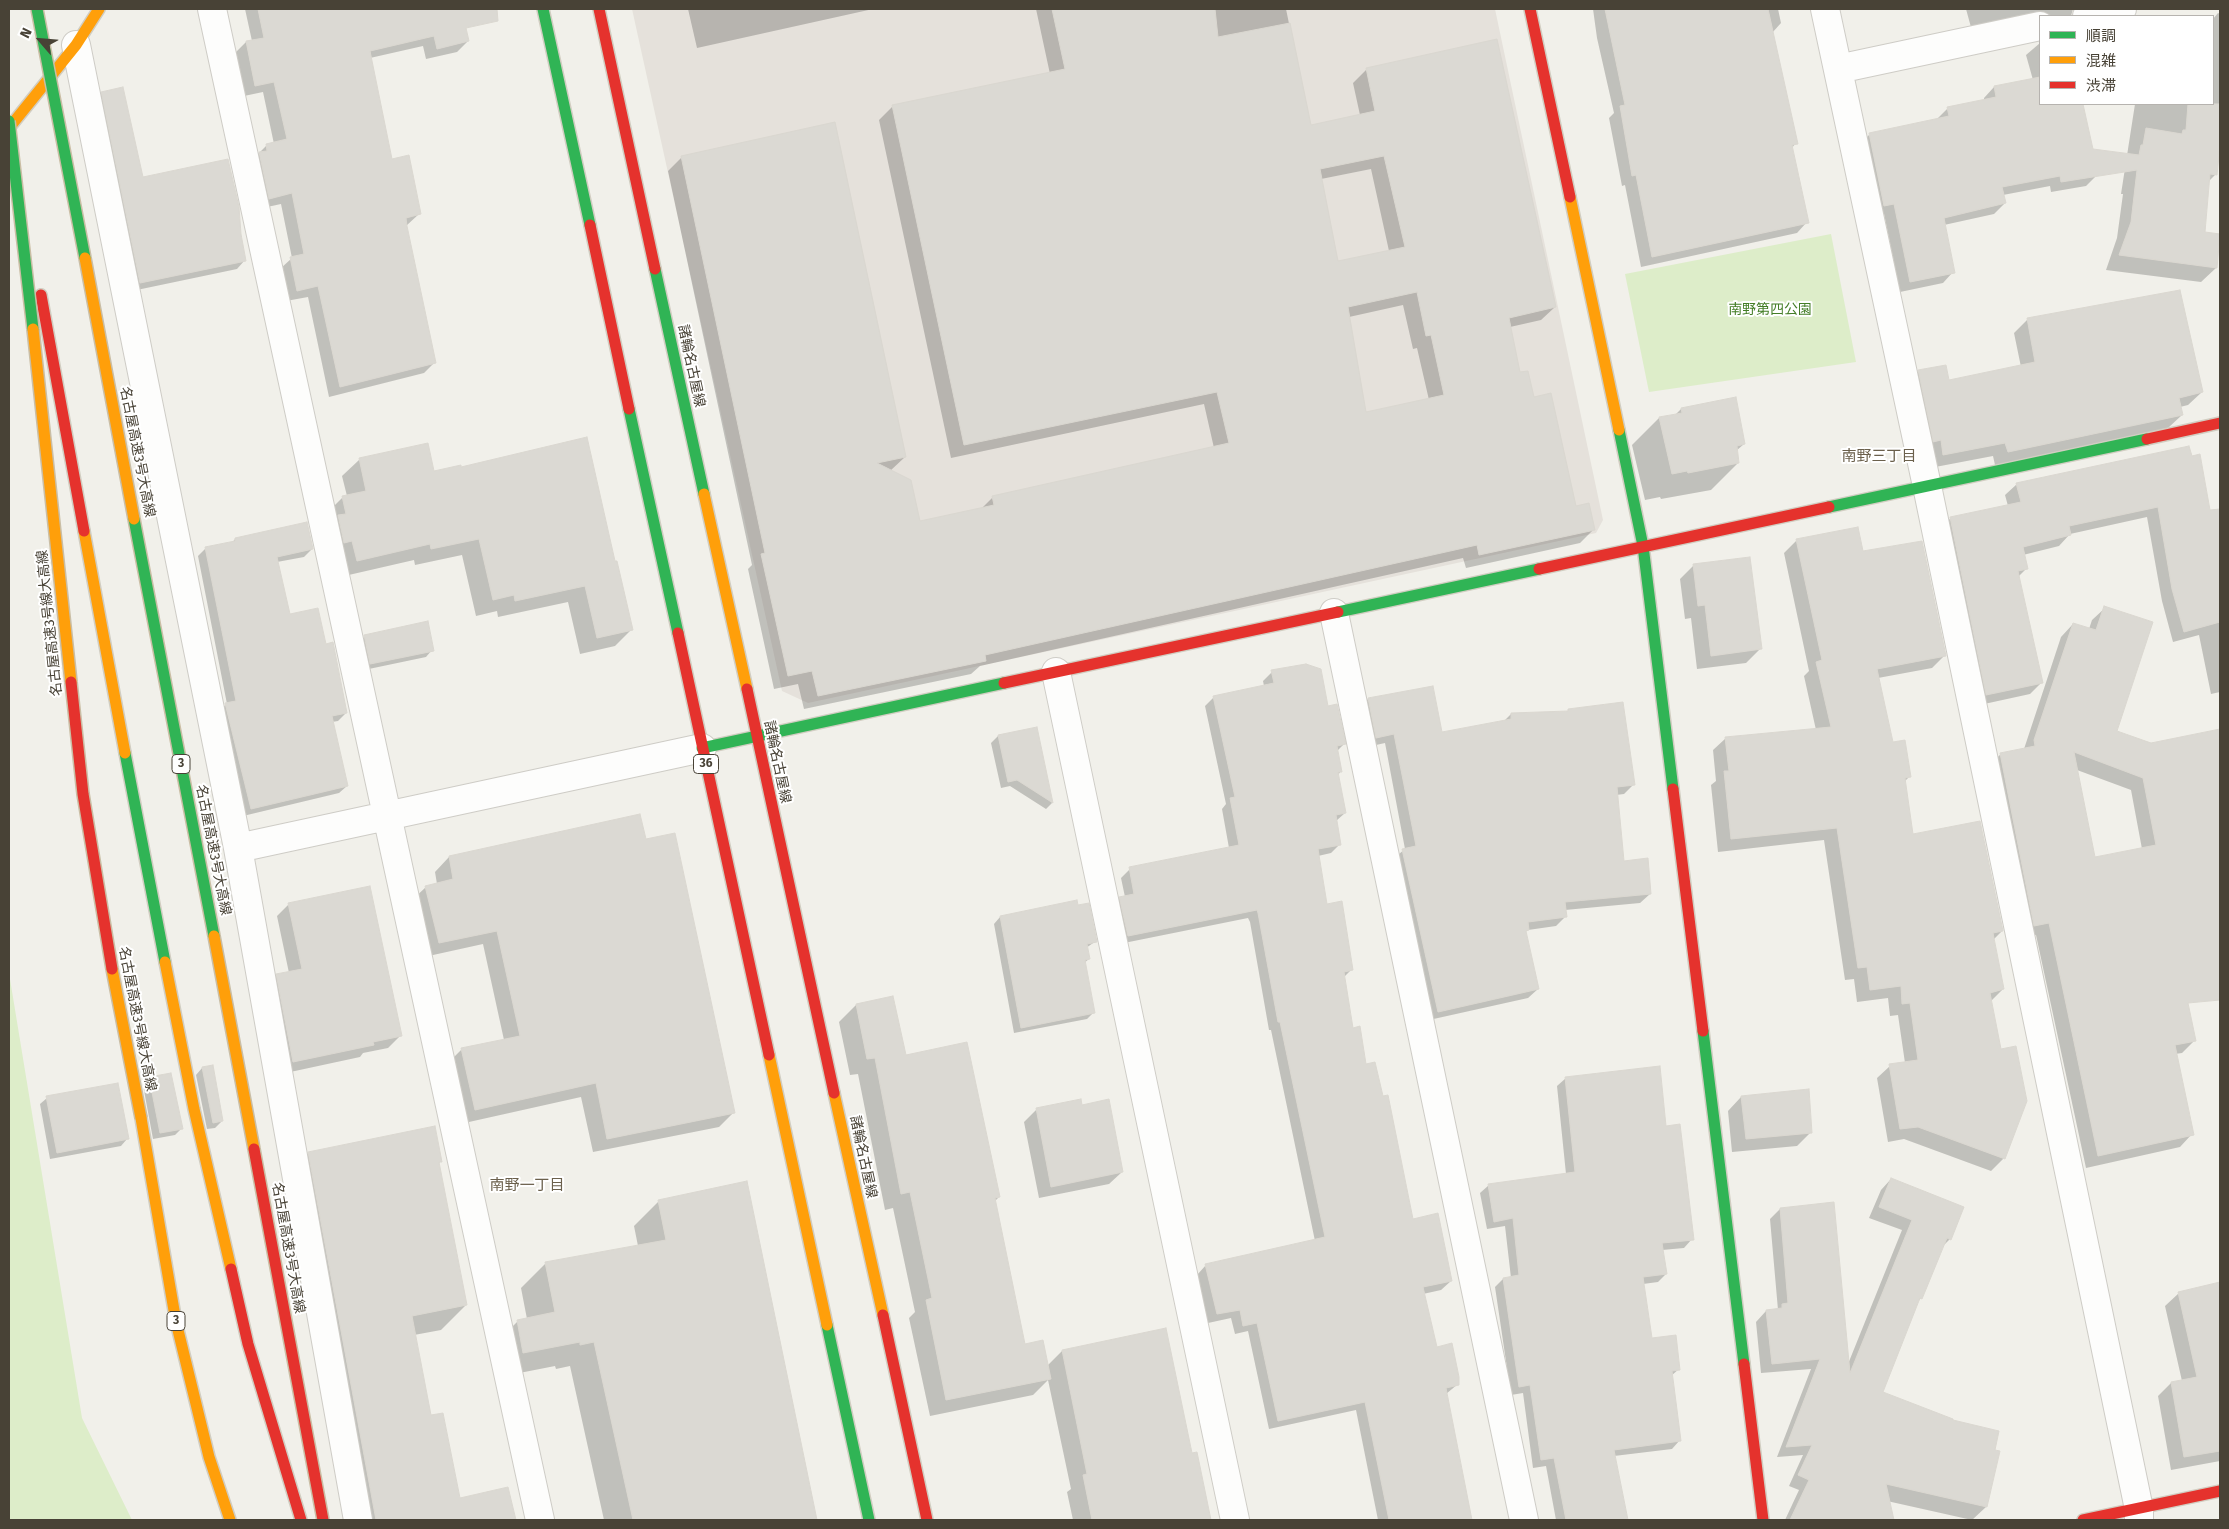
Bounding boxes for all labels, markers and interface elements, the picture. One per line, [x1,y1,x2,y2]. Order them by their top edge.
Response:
north arrow [15,15,65,65]
legend [2039,15,2214,105]
text: N [17,25,36,41]
text: 順調 [2086,27,2116,45]
text: 混雑 [2086,52,2116,70]
text: 渋滞 [2086,77,2116,95]
park label: 南野第四公園 [1728,302,1812,318]
street label: 諸輪名古屋線 [674,323,708,409]
street label: 名古屋高速3号大高線 [116,385,158,519]
district label: 南野三丁目 [1842,448,1916,466]
street label: 名古屋高速3号線大高線 [34,549,66,697]
street label: 諸輪名古屋線 [760,719,794,805]
road number: 3 [172,754,190,774]
road number: 36 [694,754,718,774]
street label: 名古屋高速3号大高線 [192,783,234,917]
street label: 名古屋高速3号線大高線 [115,945,159,1093]
street label: 諸輪名古屋線 [846,1114,880,1200]
district label: 南野一丁目 [490,1177,564,1195]
street label: 名古屋高速3号大高線 [268,1181,308,1315]
road number: 3 [167,1312,185,1330]

